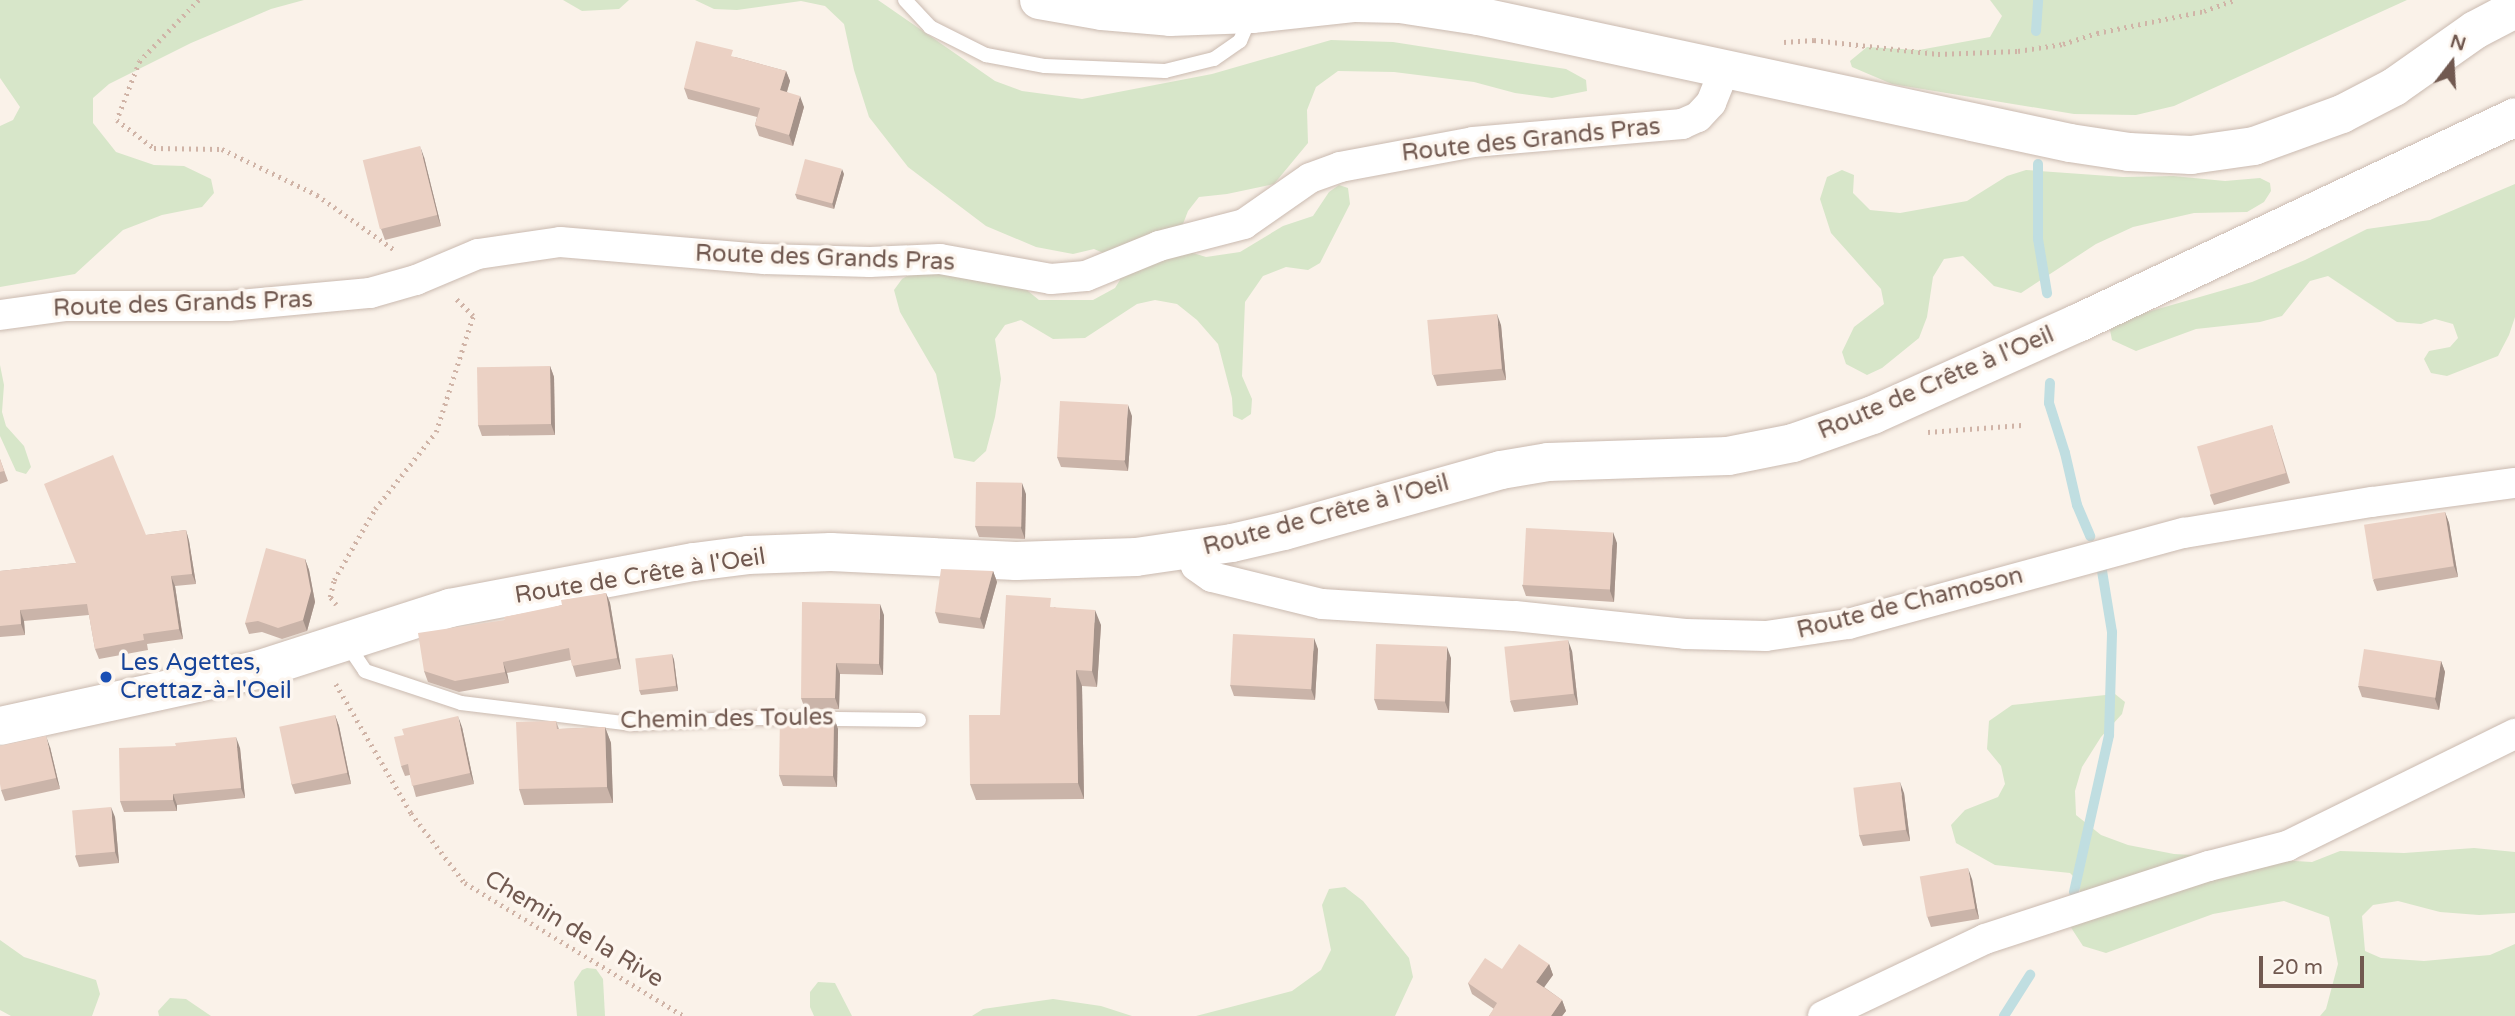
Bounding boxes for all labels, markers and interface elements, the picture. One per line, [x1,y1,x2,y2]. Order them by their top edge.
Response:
north arrow [2417,28,2487,98]
text: N [2448,30,2469,56]
street label: Route des Grands Pras [1400,112,1662,168]
street label: Route des Grands Pras [695,239,955,277]
street label: Route des Grands Pras [53,285,313,323]
street label: Route de Crête à l'Oeil [1814,320,2058,446]
street label: Route de Crête à l'Oeil [1200,468,1452,562]
street label: Route de Crête à l'Oeil [513,542,767,610]
street label: Route de Chamoson [1794,561,2026,645]
place label: Les Agettes, Crettaz-à-l'Oeil [120,649,292,705]
marker: Les Agettes, Crettaz-à-l'Oeil [98,669,114,685]
street label: Chemin des Toules [620,703,834,735]
street label: Chemin de la Rive [479,864,669,994]
scale bar [2263,942,2368,986]
text: 20 m [2272,955,2323,980]

